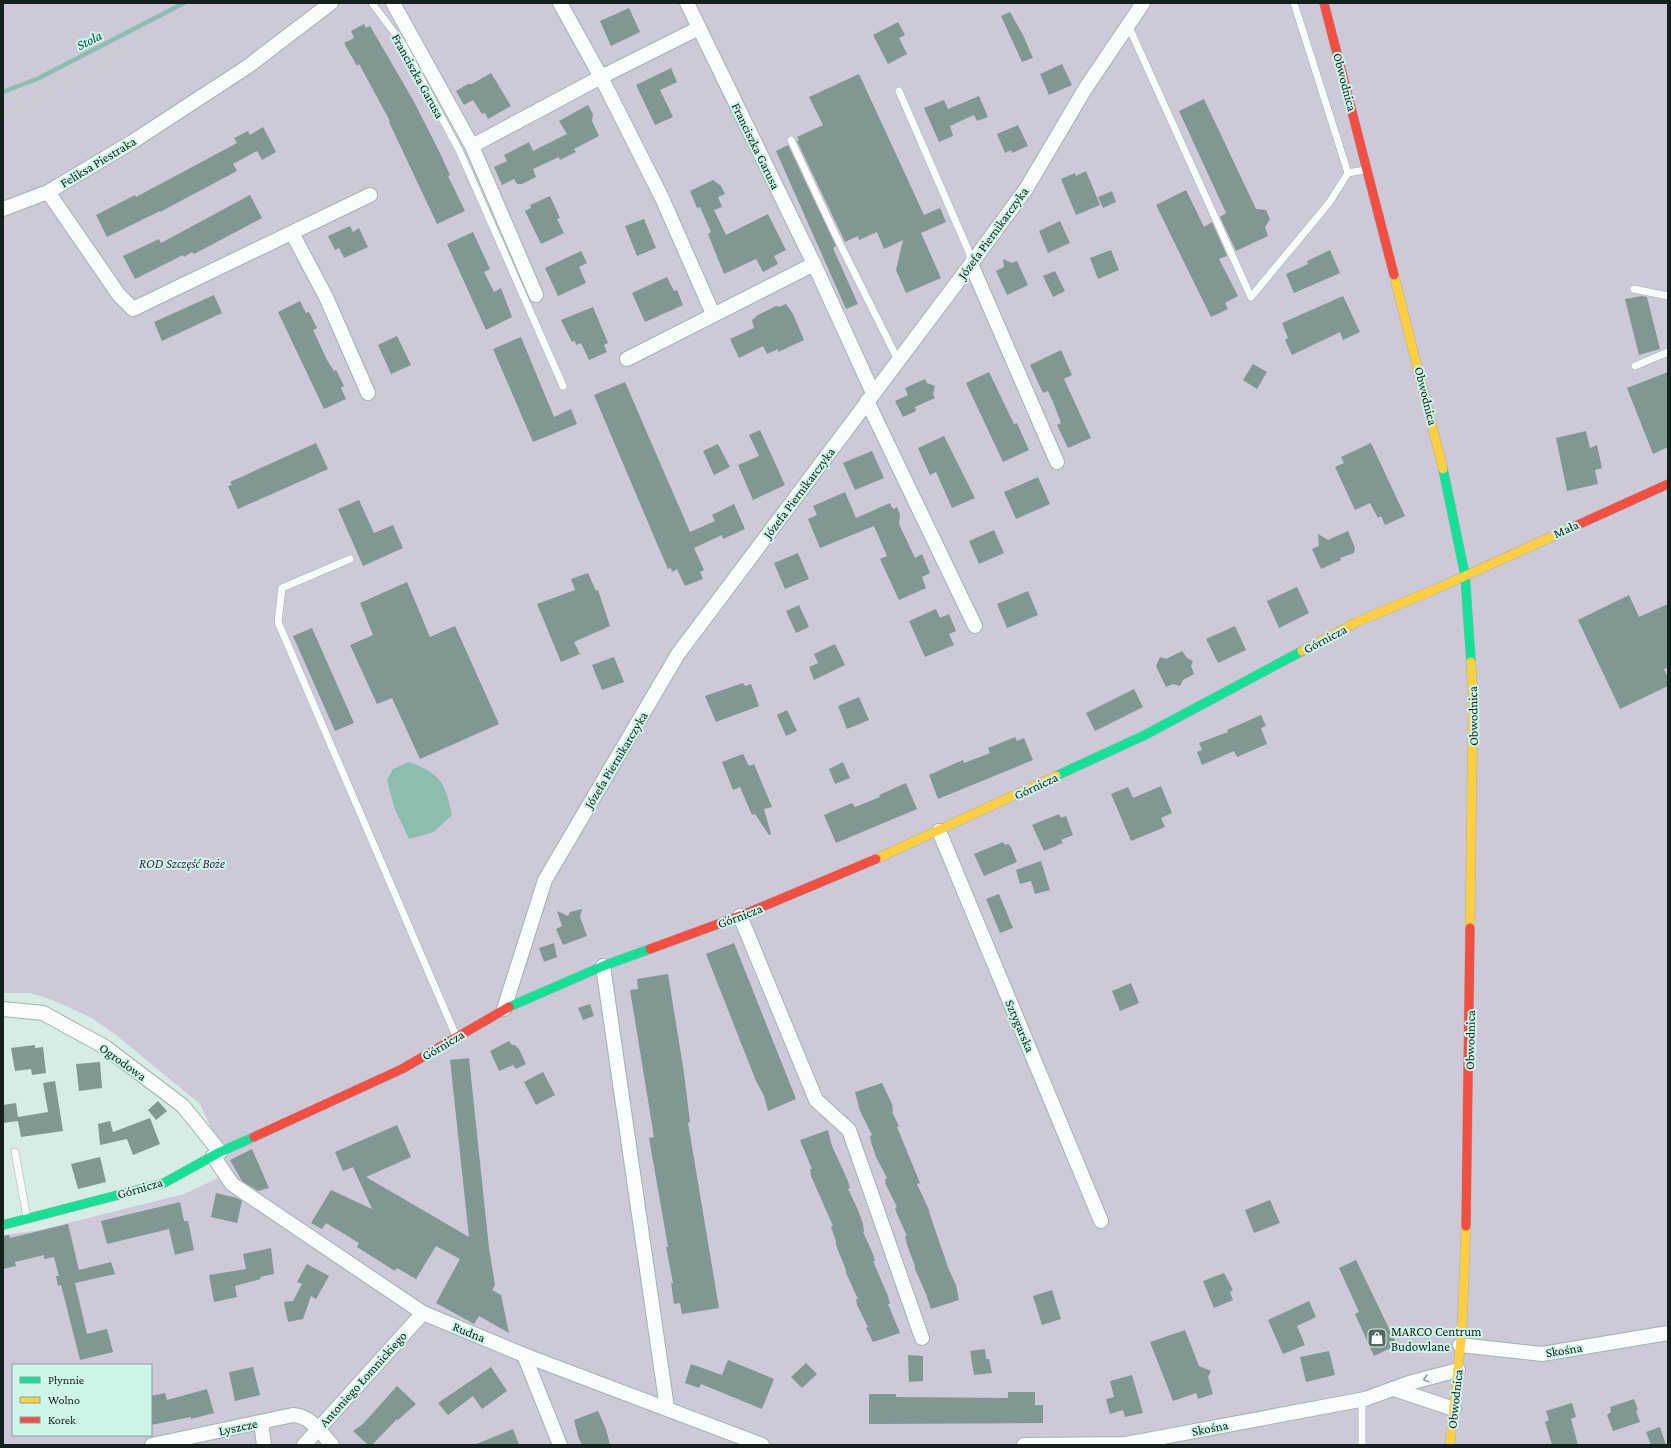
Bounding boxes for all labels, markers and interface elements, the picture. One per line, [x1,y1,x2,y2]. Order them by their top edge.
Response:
water label: Stoła [74,27,105,53]
street label: Franciszka Garusa [389,31,447,121]
street label: Obwodnica [1330,51,1360,113]
street label: Franciszka Garusa [729,100,783,192]
street label: Feliksa Piestraka [57,133,139,191]
street label: Józefa Piernikarczyka [954,184,1031,283]
street label: Obwodnica [1411,365,1441,427]
street label: Józefa Piernikarczyka [759,445,838,542]
street label: Mała [1551,517,1581,541]
street label: Górnicza [1301,621,1349,657]
street label: Obwodnica [1465,686,1481,746]
street label: Józefa Piernikarczyka [581,709,651,812]
street label: Górnicza [1012,769,1060,803]
park label: ROD Szczęść Boże [139,856,225,871]
street label: Górnicza [716,901,764,931]
street label: Sztygarska [1002,997,1038,1055]
street label: Obwodnica [1462,1010,1478,1070]
street label: Górnicza [419,1027,467,1063]
street label: Ogrodowa [97,1040,149,1084]
street label: Górnicza [116,1174,164,1202]
street label: Rudna [451,1319,487,1345]
place label: MARCO Centrum Budowlane [1391,1324,1482,1354]
shop icon: MARCO Centrum Budowlane [1366,1327,1388,1349]
street label: Antoniego Łomnickiego [316,1328,410,1430]
street label: Skośna [1545,1340,1583,1360]
legend [12,1364,152,1436]
street label: Obwodnica [1444,1368,1466,1430]
text: Płynnie [48,1373,84,1387]
one-way arrow [1423,1374,1429,1382]
text: Wolno [48,1393,80,1407]
text: Korek [48,1413,76,1427]
street label: Lyszcze [217,1416,259,1438]
street label: Skośna [1191,1417,1229,1439]

